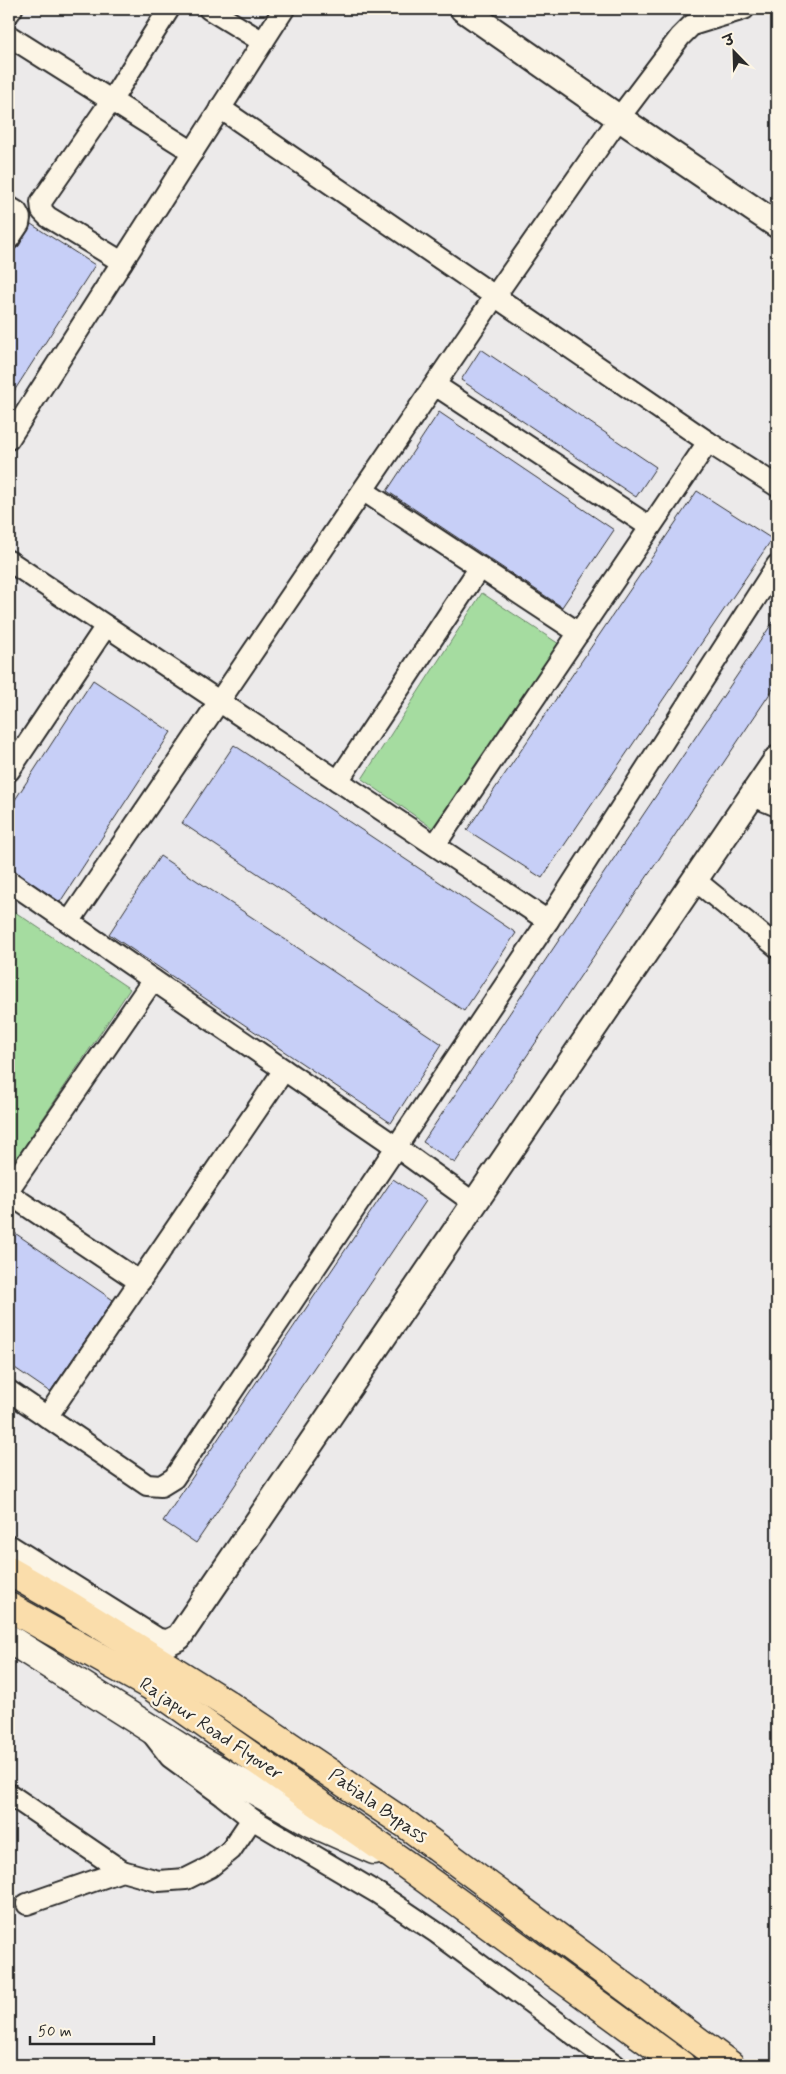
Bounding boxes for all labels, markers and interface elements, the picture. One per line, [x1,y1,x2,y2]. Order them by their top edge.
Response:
north arrow [708,28,758,78]
text: उ [720,30,739,52]
street label: Rajapur Road Flyover [134,1672,288,1787]
street label: Patiala Bypass [324,1763,432,1849]
scale bar [30,2014,154,2046]
text: 50 m [38,2022,72,2042]

